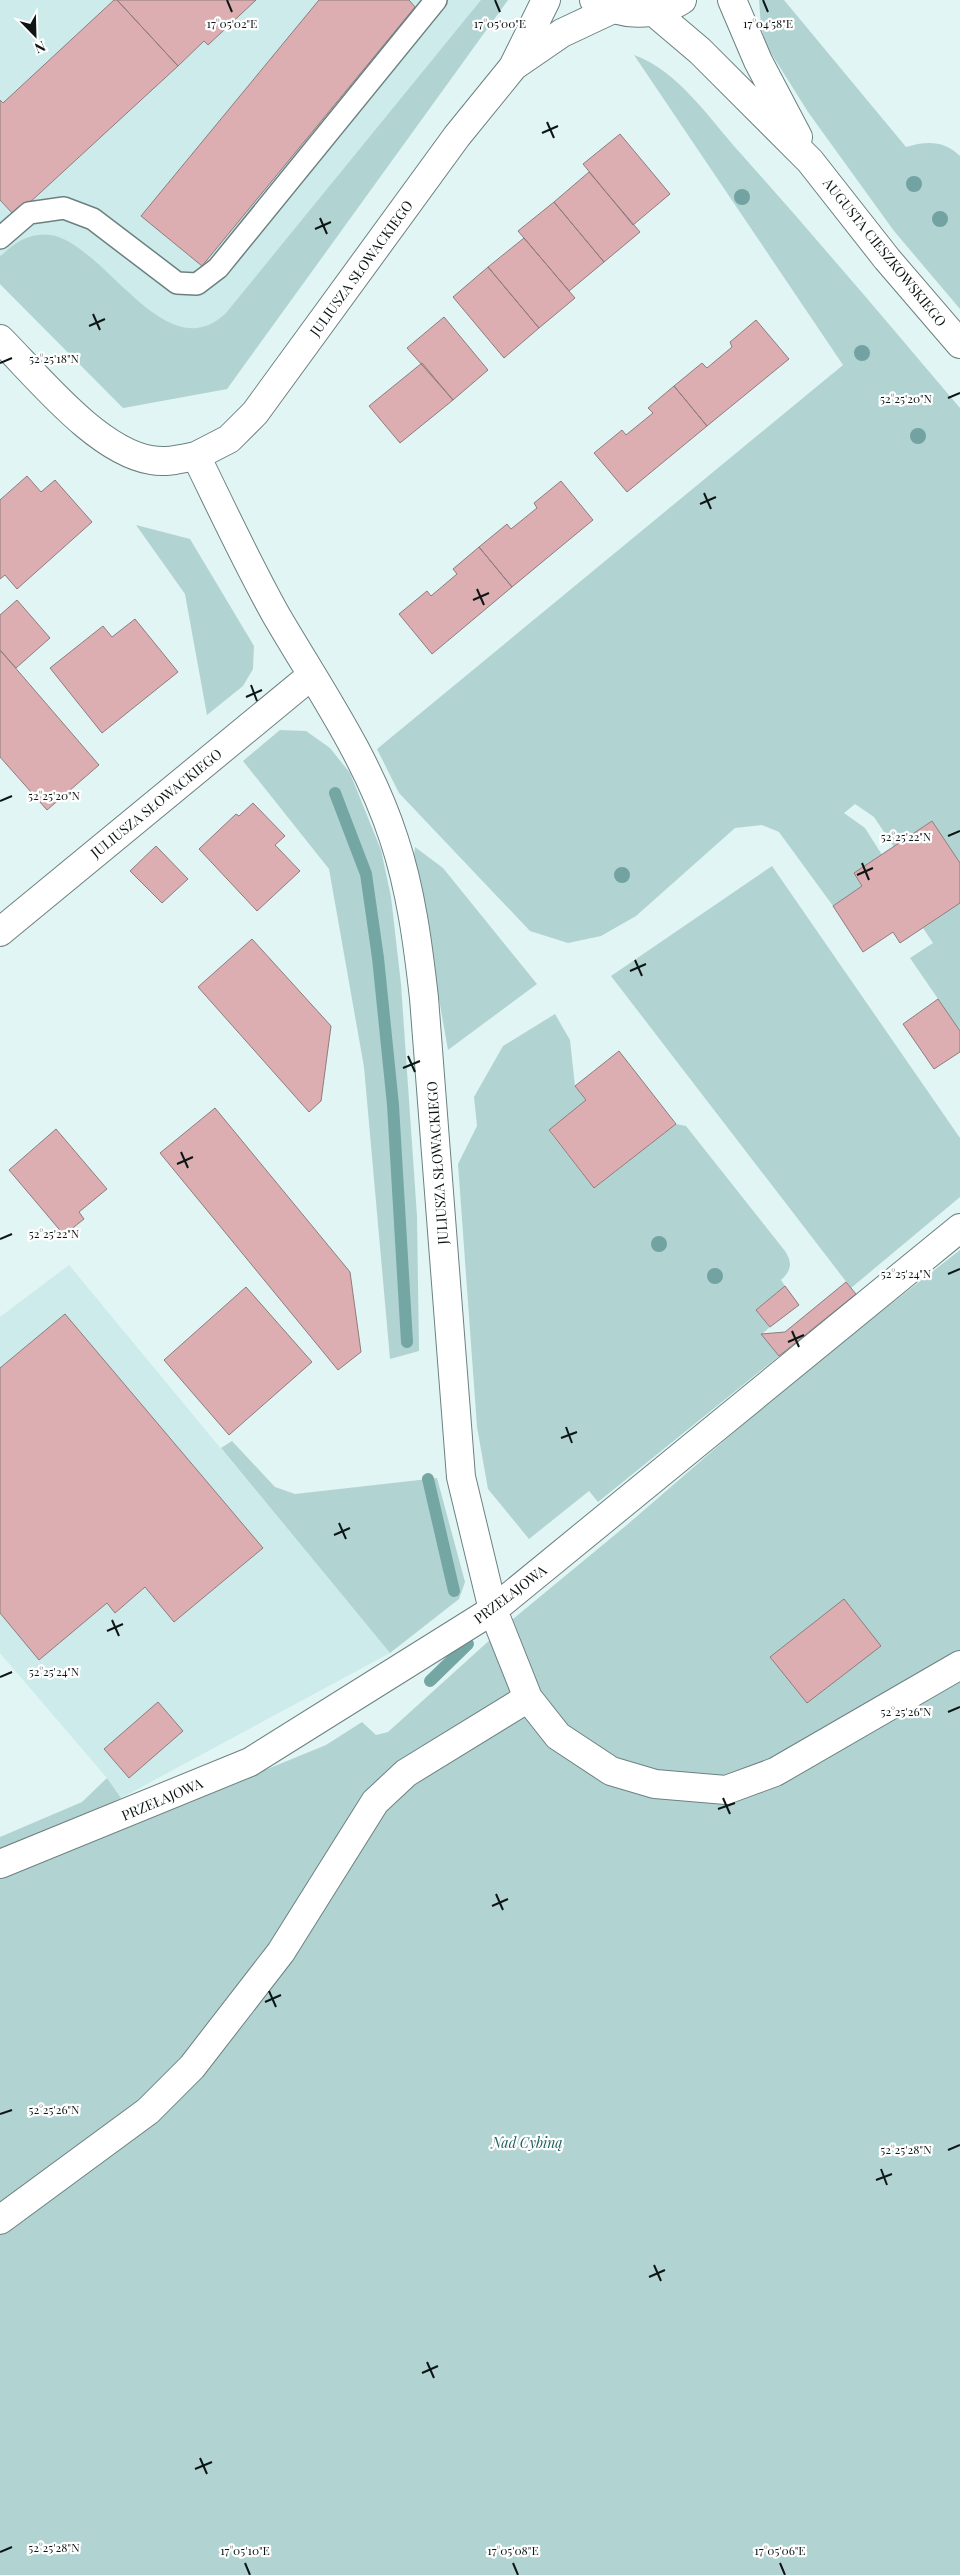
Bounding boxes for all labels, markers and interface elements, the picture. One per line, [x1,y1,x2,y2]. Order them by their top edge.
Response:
north arrow [10,10,60,60]
text: 17°05'02"E [207,15,257,31]
text: 17°05'00"E [474,15,526,31]
text: 17°04'58"E [743,15,793,31]
text: N [32,37,49,58]
street label: AUGUSTA CIESZKOWSKIEGO [818,173,951,330]
street label: JULIUSZA SŁOWACKIEGO [305,196,417,341]
text: 52°25'18"N [29,350,79,366]
text: 52°25'20"N [880,390,933,406]
street label: JULIUSZA SŁOWACKIEGO [86,744,226,863]
text: 52°25'20"N [28,787,81,803]
text: 52°25'22"N [881,828,932,844]
street label: JULIUSZA SŁOWACKIEGO [422,1081,452,1246]
text: 52°25'22"N [29,1225,80,1241]
text: 52°25'24"N [881,1265,932,1281]
street label: PRZEŁAJOWA [470,1560,550,1628]
text: 52°25'24"N [29,1663,80,1679]
text: 52°25'26"N [880,1703,932,1719]
street label: PRZEŁAJOWA [118,1773,206,1825]
text: 52°25'26"N [28,2101,80,2117]
park label: Nad Cybiną [489,2133,563,2152]
text: 52°25'28"N [880,2141,932,2157]
text: 52°25'28"N [28,2539,80,2555]
text: 17°05'10"E [220,2542,270,2558]
text: 17°05'08"E [487,2542,539,2558]
text: 17°05'06"E [754,2542,806,2558]

